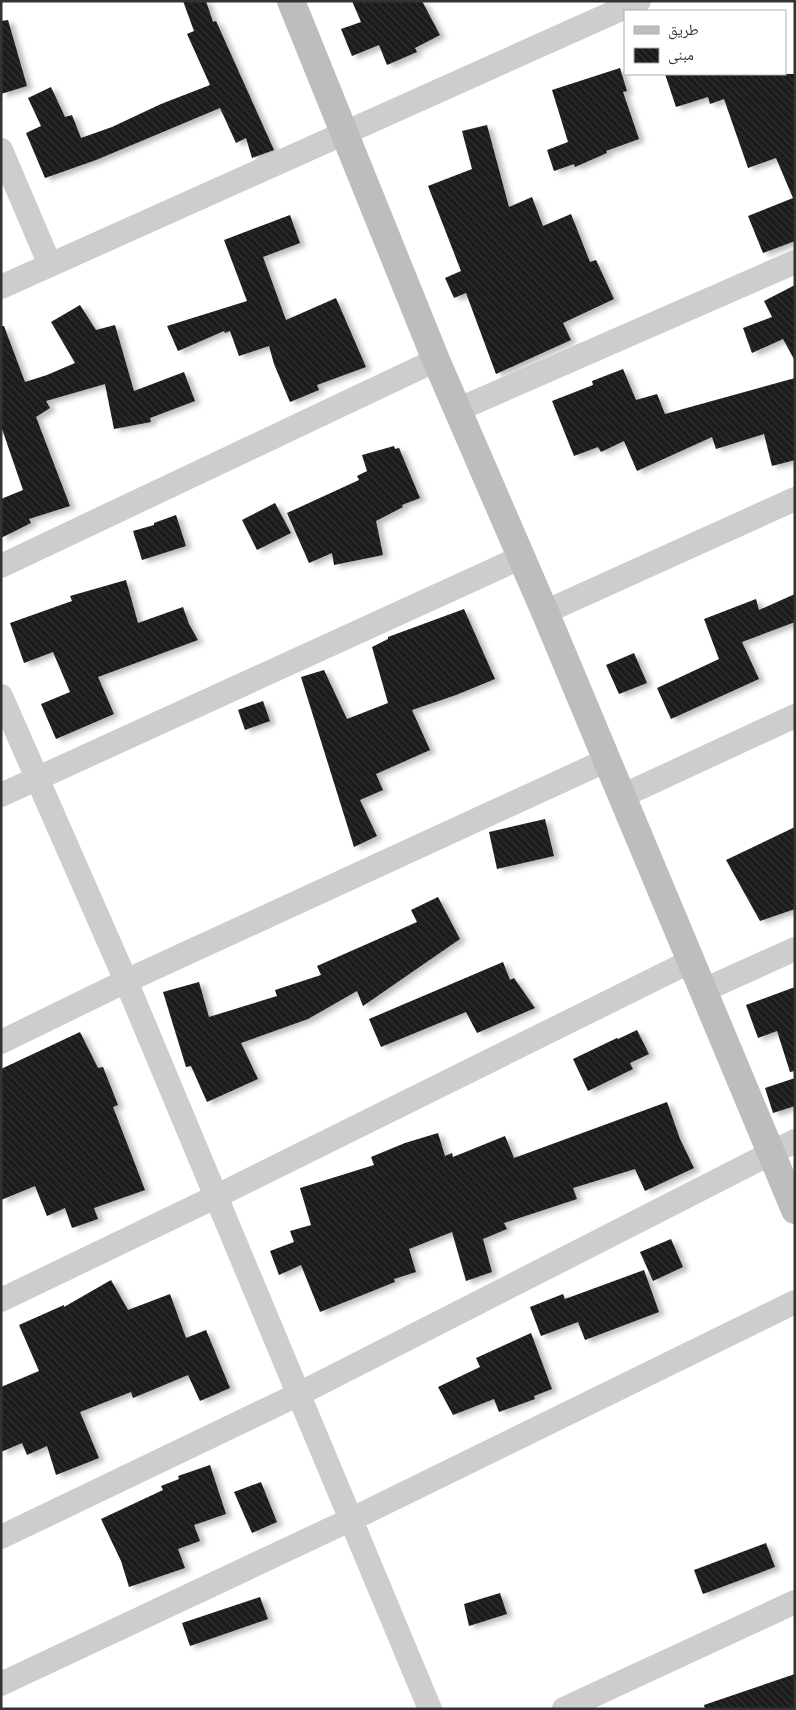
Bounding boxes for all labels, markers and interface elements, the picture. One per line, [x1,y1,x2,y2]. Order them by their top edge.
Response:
legend [624,10,786,75]
text: طريق [668,19,699,41]
text: مبنى [668,44,694,66]

